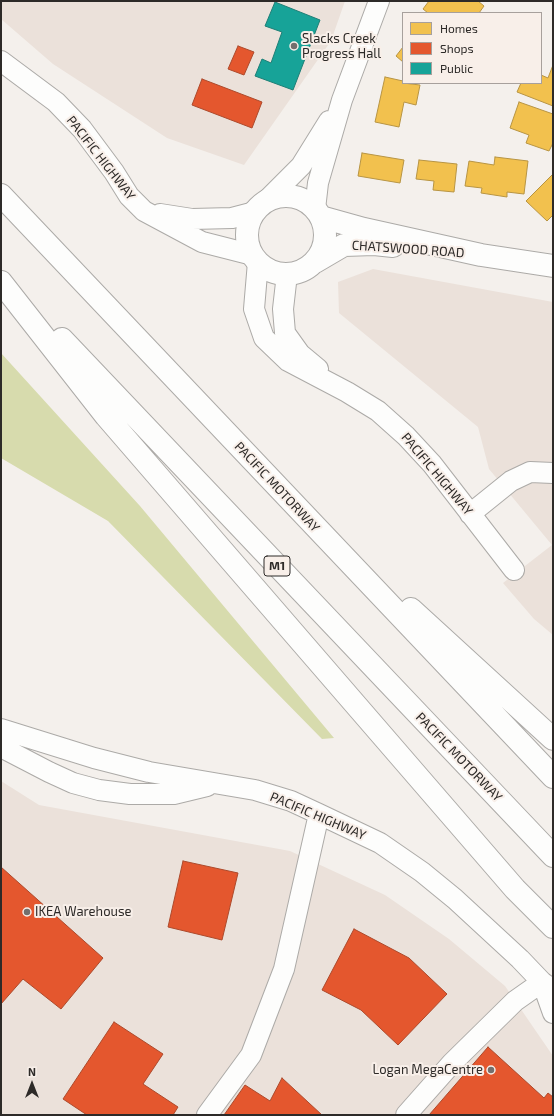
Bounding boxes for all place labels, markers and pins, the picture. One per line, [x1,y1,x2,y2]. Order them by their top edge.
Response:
place label: Slacks Creek Progress Hall [302,31,381,62]
marker: Slacks Creek Progress Hall [289,41,299,51]
place label: IKEA Warehouse [35,904,132,920]
marker: IKEA Warehouse [22,907,32,917]
place label: Logan MegaCentre [373,1062,483,1078]
marker: Logan MegaCentre [486,1065,496,1075]

